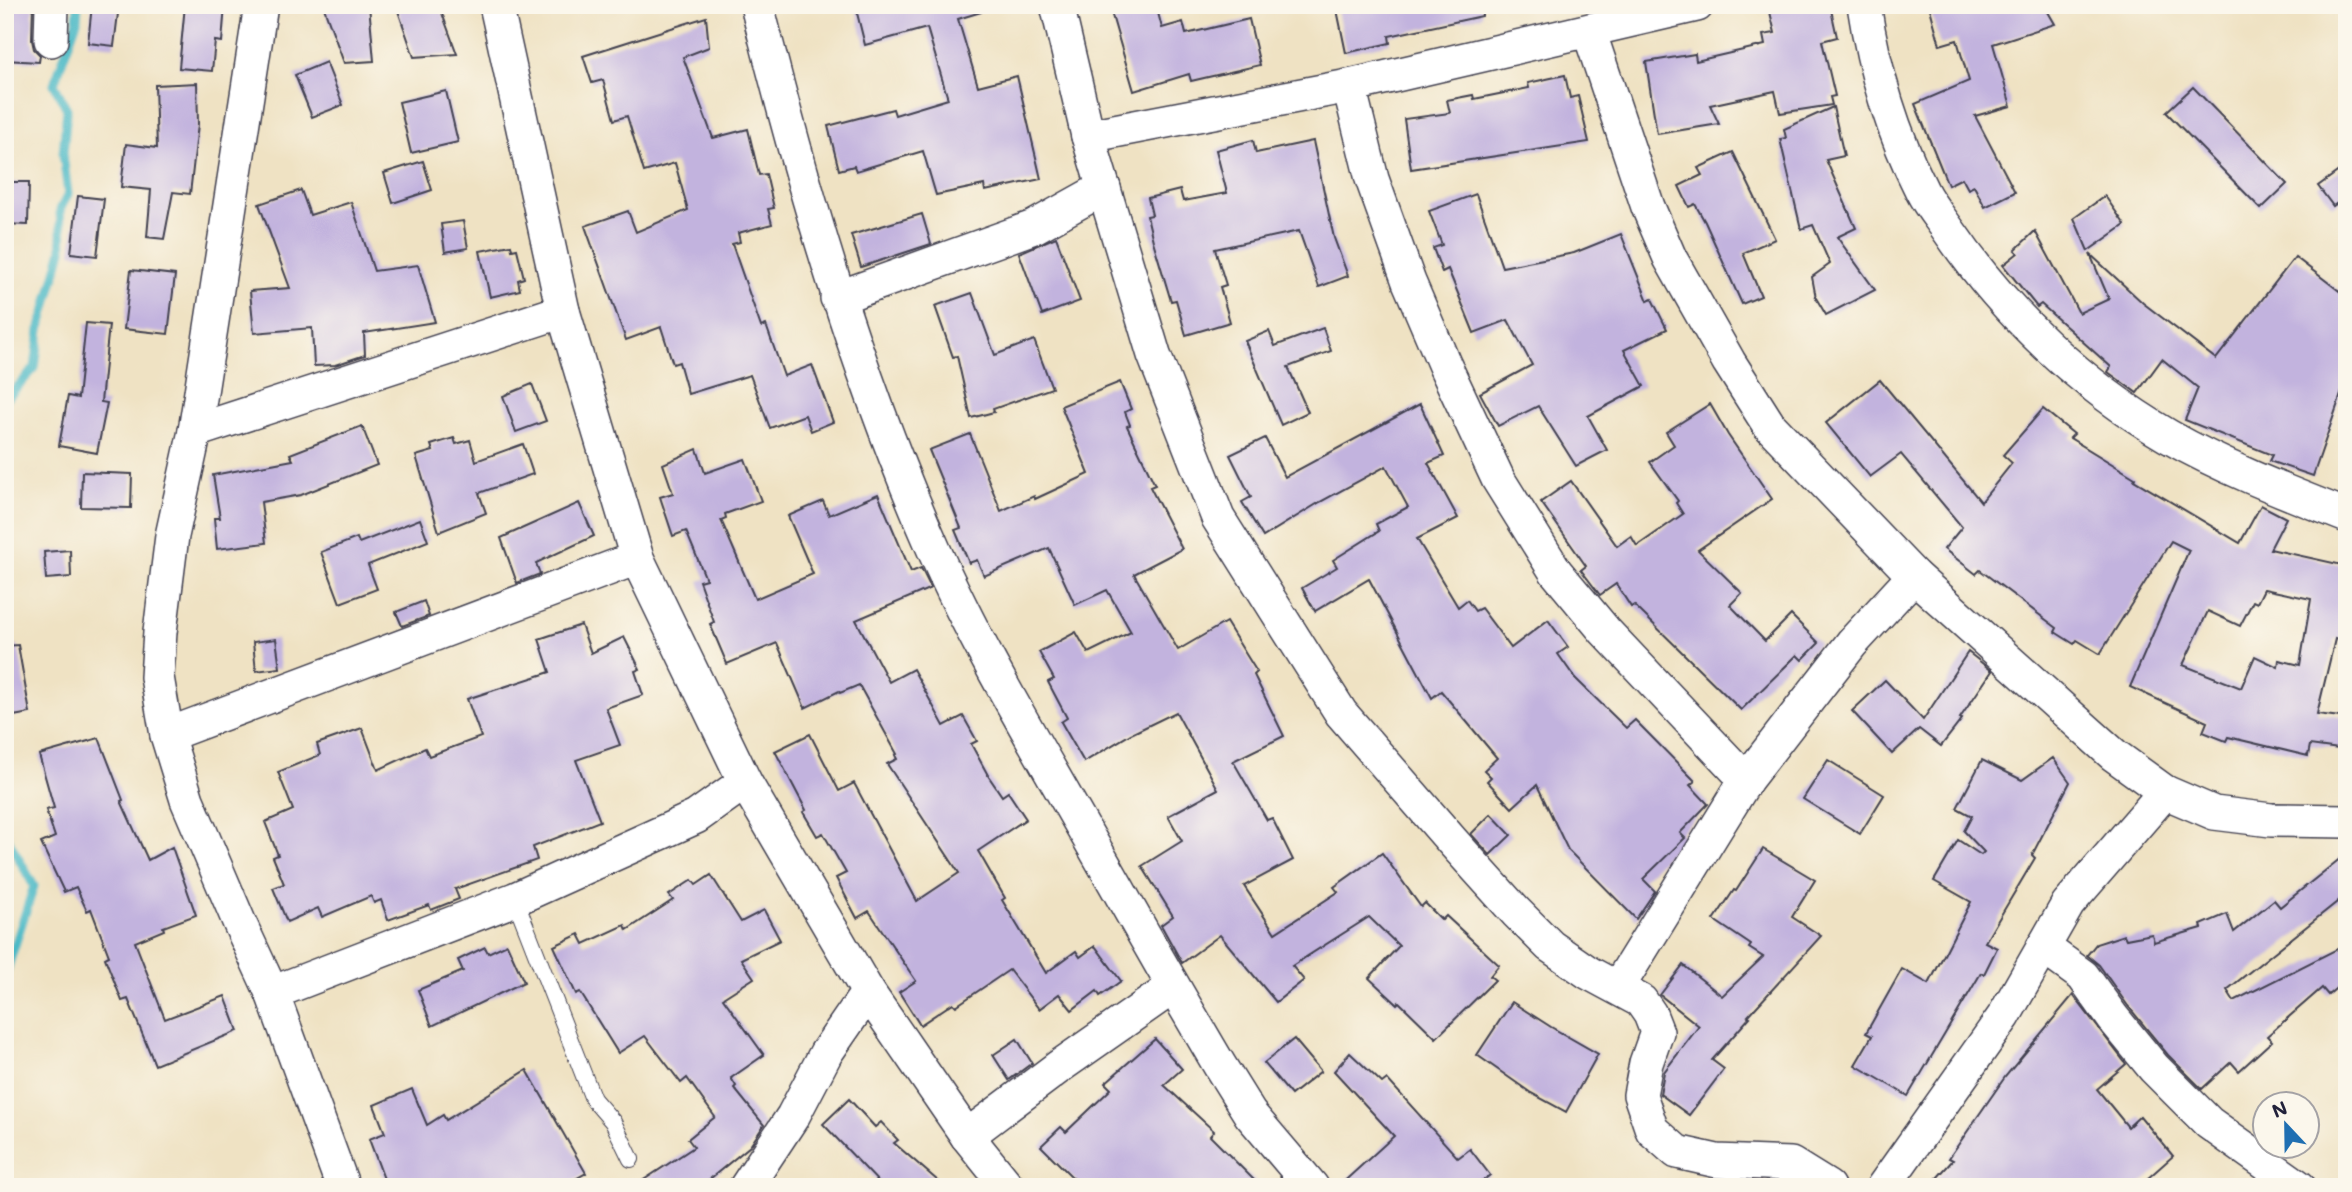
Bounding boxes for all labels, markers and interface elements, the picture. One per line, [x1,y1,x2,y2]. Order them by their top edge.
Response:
north arrow [2250,1090,2320,1160]
text: N [2268,1094,2291,1123]

